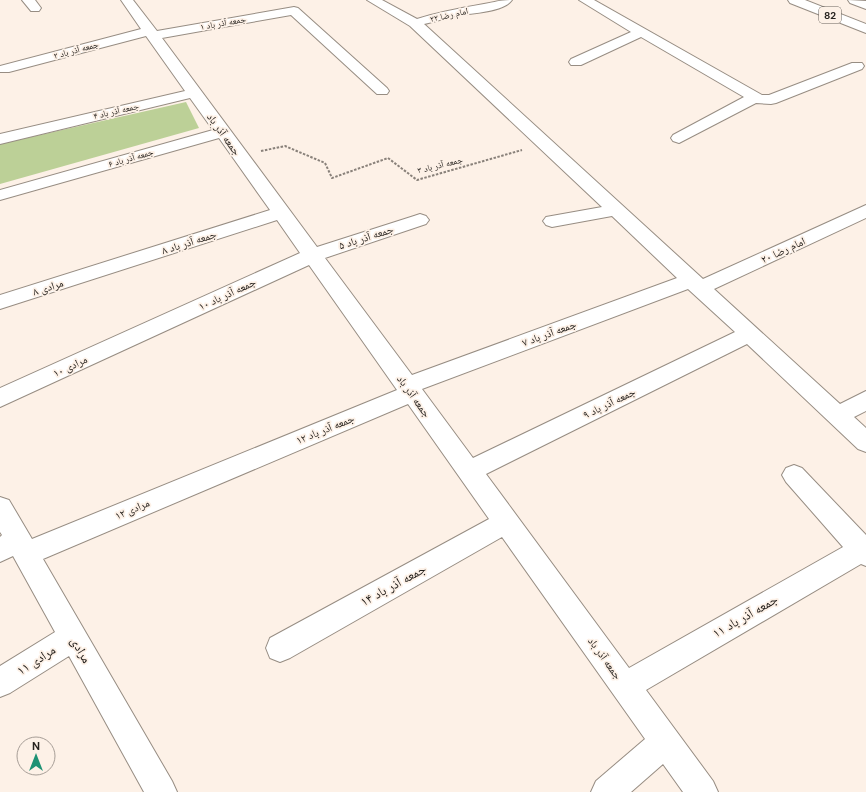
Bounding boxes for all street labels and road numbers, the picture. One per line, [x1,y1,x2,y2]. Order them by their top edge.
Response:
street label: امام رضا ۲۲ [429,5,469,26]
road number: 82 [819,7,841,23]
street label: جمعه آذر باد ۱ [199,13,247,33]
street label: جمعه آذر باد ۲ [52,38,100,62]
street label: جمعه آذر باد ۴ [92,100,140,122]
street label: جمعه آذر باد [204,110,244,158]
street label: جمعه آذر باد ۶ [107,146,155,170]
street label: جمعه آذر باد ۳ [416,154,464,176]
street label: جمعه آذر باد ۵ [337,222,395,252]
street label: جمعه آذر باد ۸ [160,227,218,257]
street label: امام رضا ۲۰ [759,234,807,266]
street label: جمعه آذر باد ۱۰ [196,275,258,313]
street label: مرادی ۸ [31,276,65,298]
street label: جمعه آذر باد ۷ [520,317,578,349]
street label: مرادی ۱۰ [51,352,89,380]
street label: جمعه آذر باد [394,372,434,420]
street label: جمعه آذر باد ۹ [581,384,637,422]
street label: جمعه آذر باد ۱۲ [294,411,356,447]
street label: مرادی ۱۲ [113,495,151,523]
street label: جمعه آذر باد ۱۴ [357,560,429,610]
street label: جمعه آذر باد ۱۱ [709,590,781,642]
street label: مرادی [67,634,95,666]
street label: جمعه آذر باد [585,634,625,682]
street label: مرادی ۱۱ [13,641,59,679]

